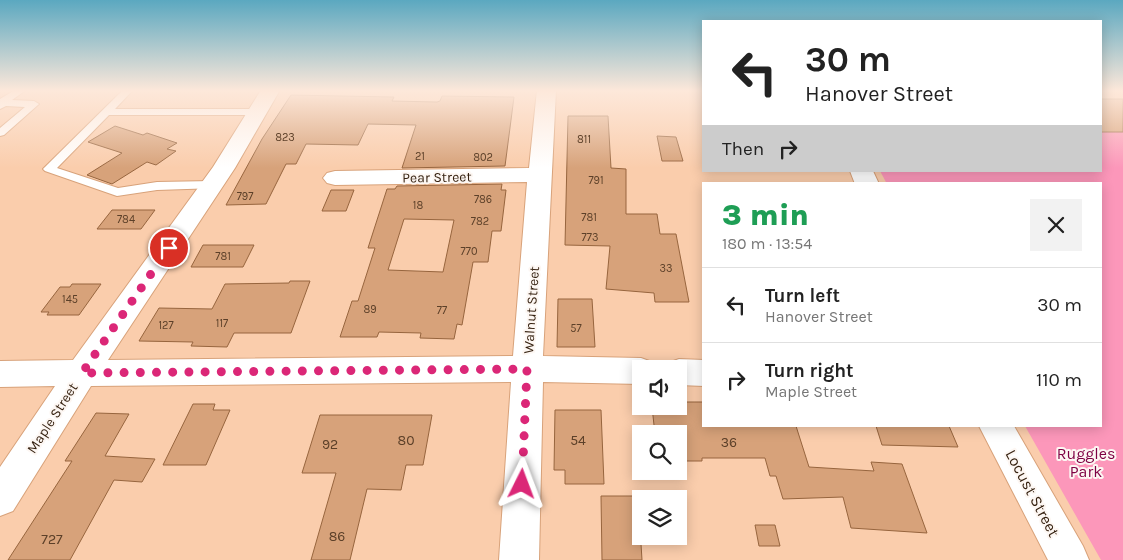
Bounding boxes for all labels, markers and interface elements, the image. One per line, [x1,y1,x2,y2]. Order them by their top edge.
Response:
text: 30 m [805,39,891,80]
icon: left [722,40,787,105]
text: Hanover Street [805,81,953,107]
house number: 823 [275,131,295,144]
house number: 811 [577,133,591,146]
icon: right [774,135,802,163]
text: Then [722,138,764,160]
house number: 21 [415,150,425,163]
house number: 802 [473,151,493,164]
street label: Pear Street [402,168,472,187]
house number: 791 [588,174,604,187]
house number: 797 [237,190,253,203]
house number: 786 [474,193,492,206]
text: 3 min [722,197,809,233]
house number: 18 [413,199,423,212]
button: close [1030,199,1082,251]
house number: 781 [581,211,597,224]
house number: 784 [117,213,135,226]
house number: 782 [471,215,489,228]
pin [148,227,190,269]
house number: 773 [582,231,598,244]
icon: arrive [155,234,183,262]
text: 180 m · 13:54 [722,234,812,253]
house number: 770 [461,245,477,258]
house number: 781 [215,250,231,263]
house number: 33 [660,262,673,275]
street label: Walnut Street [520,266,543,354]
text: Turn left [765,285,840,307]
icon: left [722,291,750,319]
house number: 145 [62,293,78,306]
text: 30 m [1037,294,1082,316]
house number: 89 [363,303,377,316]
house number: 77 [437,304,447,317]
text: Hanover Street [765,307,873,326]
house number: 117 [216,317,228,330]
house number: 127 [158,319,174,332]
house number: 57 [570,322,582,335]
map controls [632,360,687,545]
button: sound [632,360,687,415]
text: Turn right [765,360,854,382]
icon: right [722,366,750,394]
text: 110 m [1036,369,1082,391]
street label: Maple Street [23,380,82,457]
text: Maple Street [765,382,857,401]
button: search [632,425,687,480]
house number: 80 [398,432,414,449]
house number: 54 [570,432,586,449]
house number: 36 [721,434,737,451]
house number: 92 [322,436,338,453]
park label: Ruggles Park [1057,444,1115,481]
street label: Locust Street [1002,446,1064,540]
position arrow [495,457,547,509]
button: layers [632,490,687,545]
house number: 86 [329,528,345,545]
house number: 727 [41,531,63,548]

